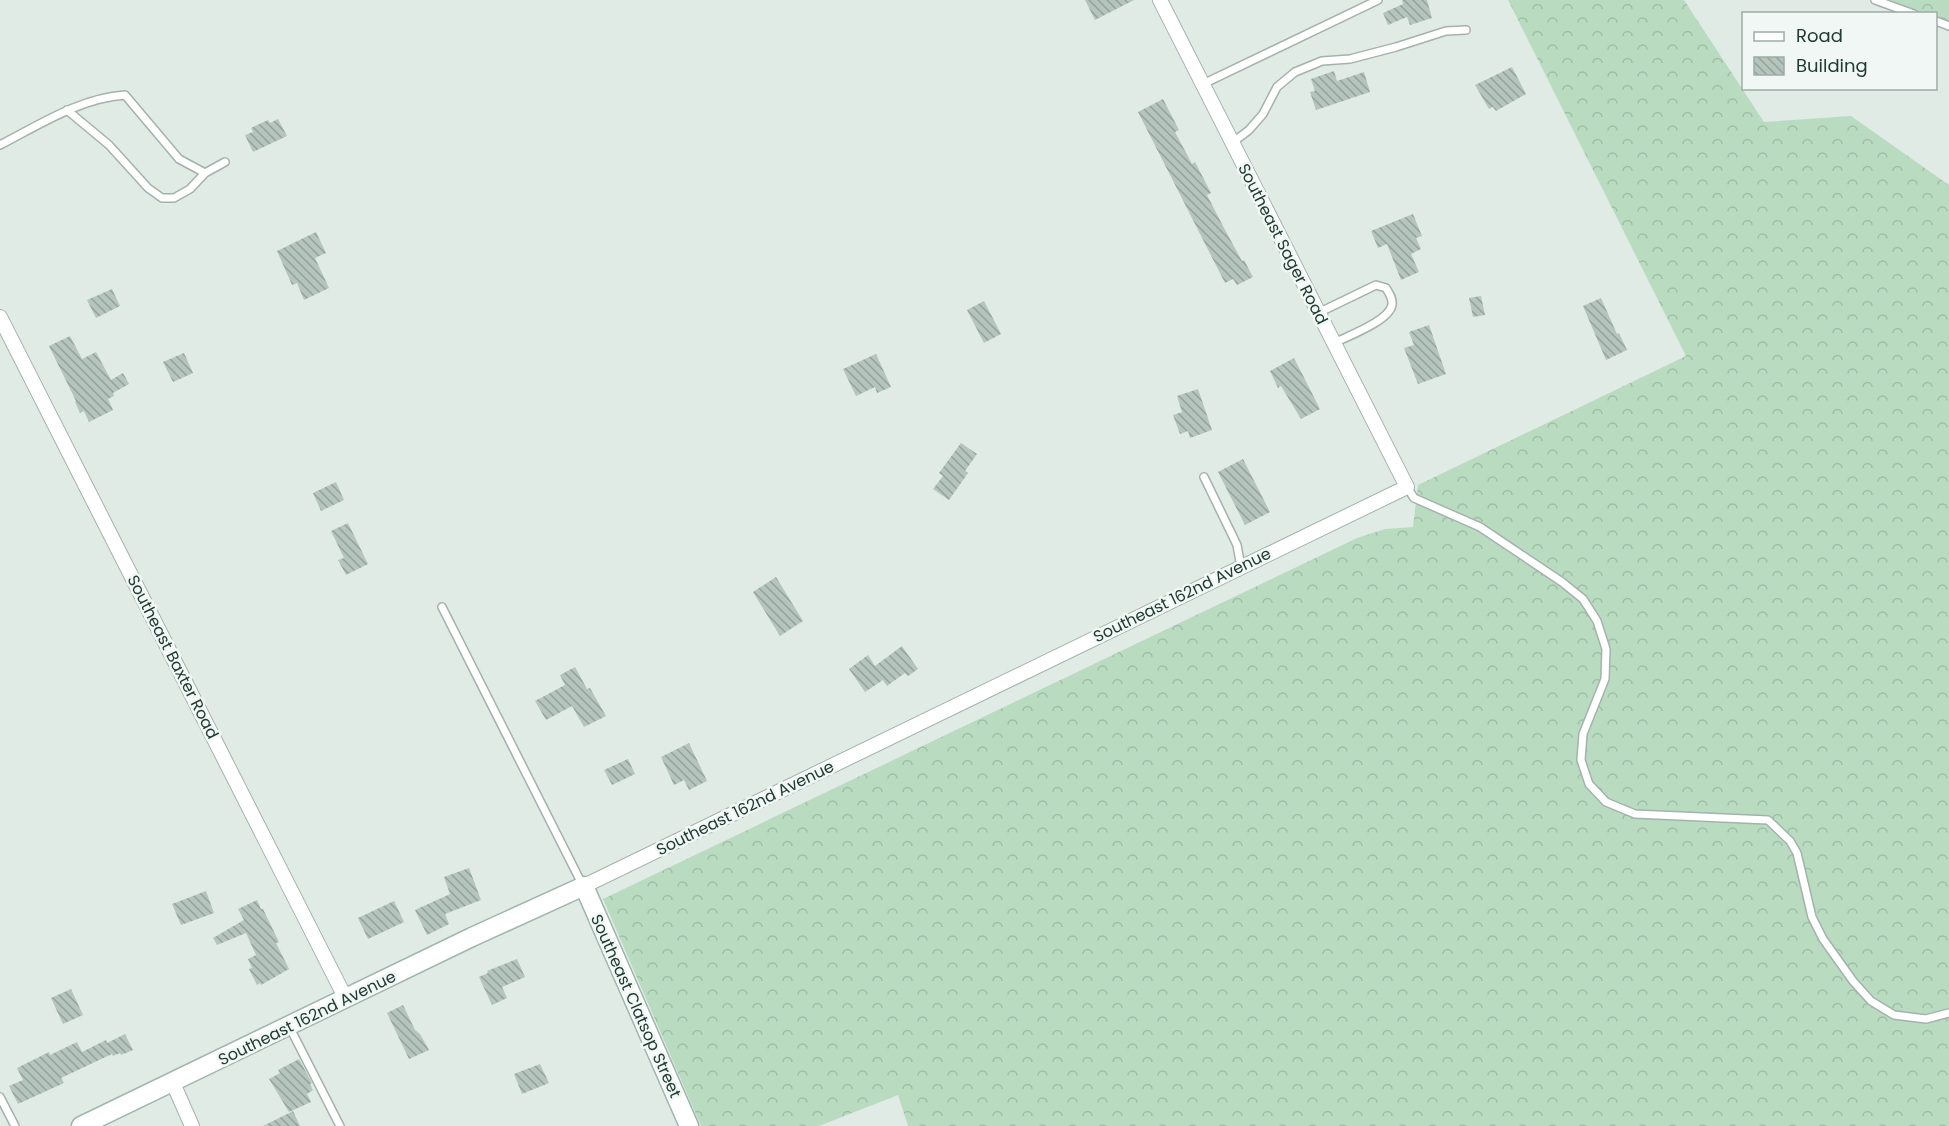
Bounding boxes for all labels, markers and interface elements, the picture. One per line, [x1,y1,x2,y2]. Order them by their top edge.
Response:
legend [1742,12,1937,90]
text: Road [1796,23,1843,48]
text: Building [1796,53,1868,78]
street label: Southeast Sager Road [1232,160,1334,328]
street label: Southeast 162nd Avenue [1089,542,1275,648]
street label: Southeast Baxter Road [122,571,224,743]
street label: Southeast 162nd Avenue [652,755,838,861]
street label: Southeast Clatsop Street [585,911,687,1102]
street label: Southeast 162nd Avenue [214,965,400,1071]

